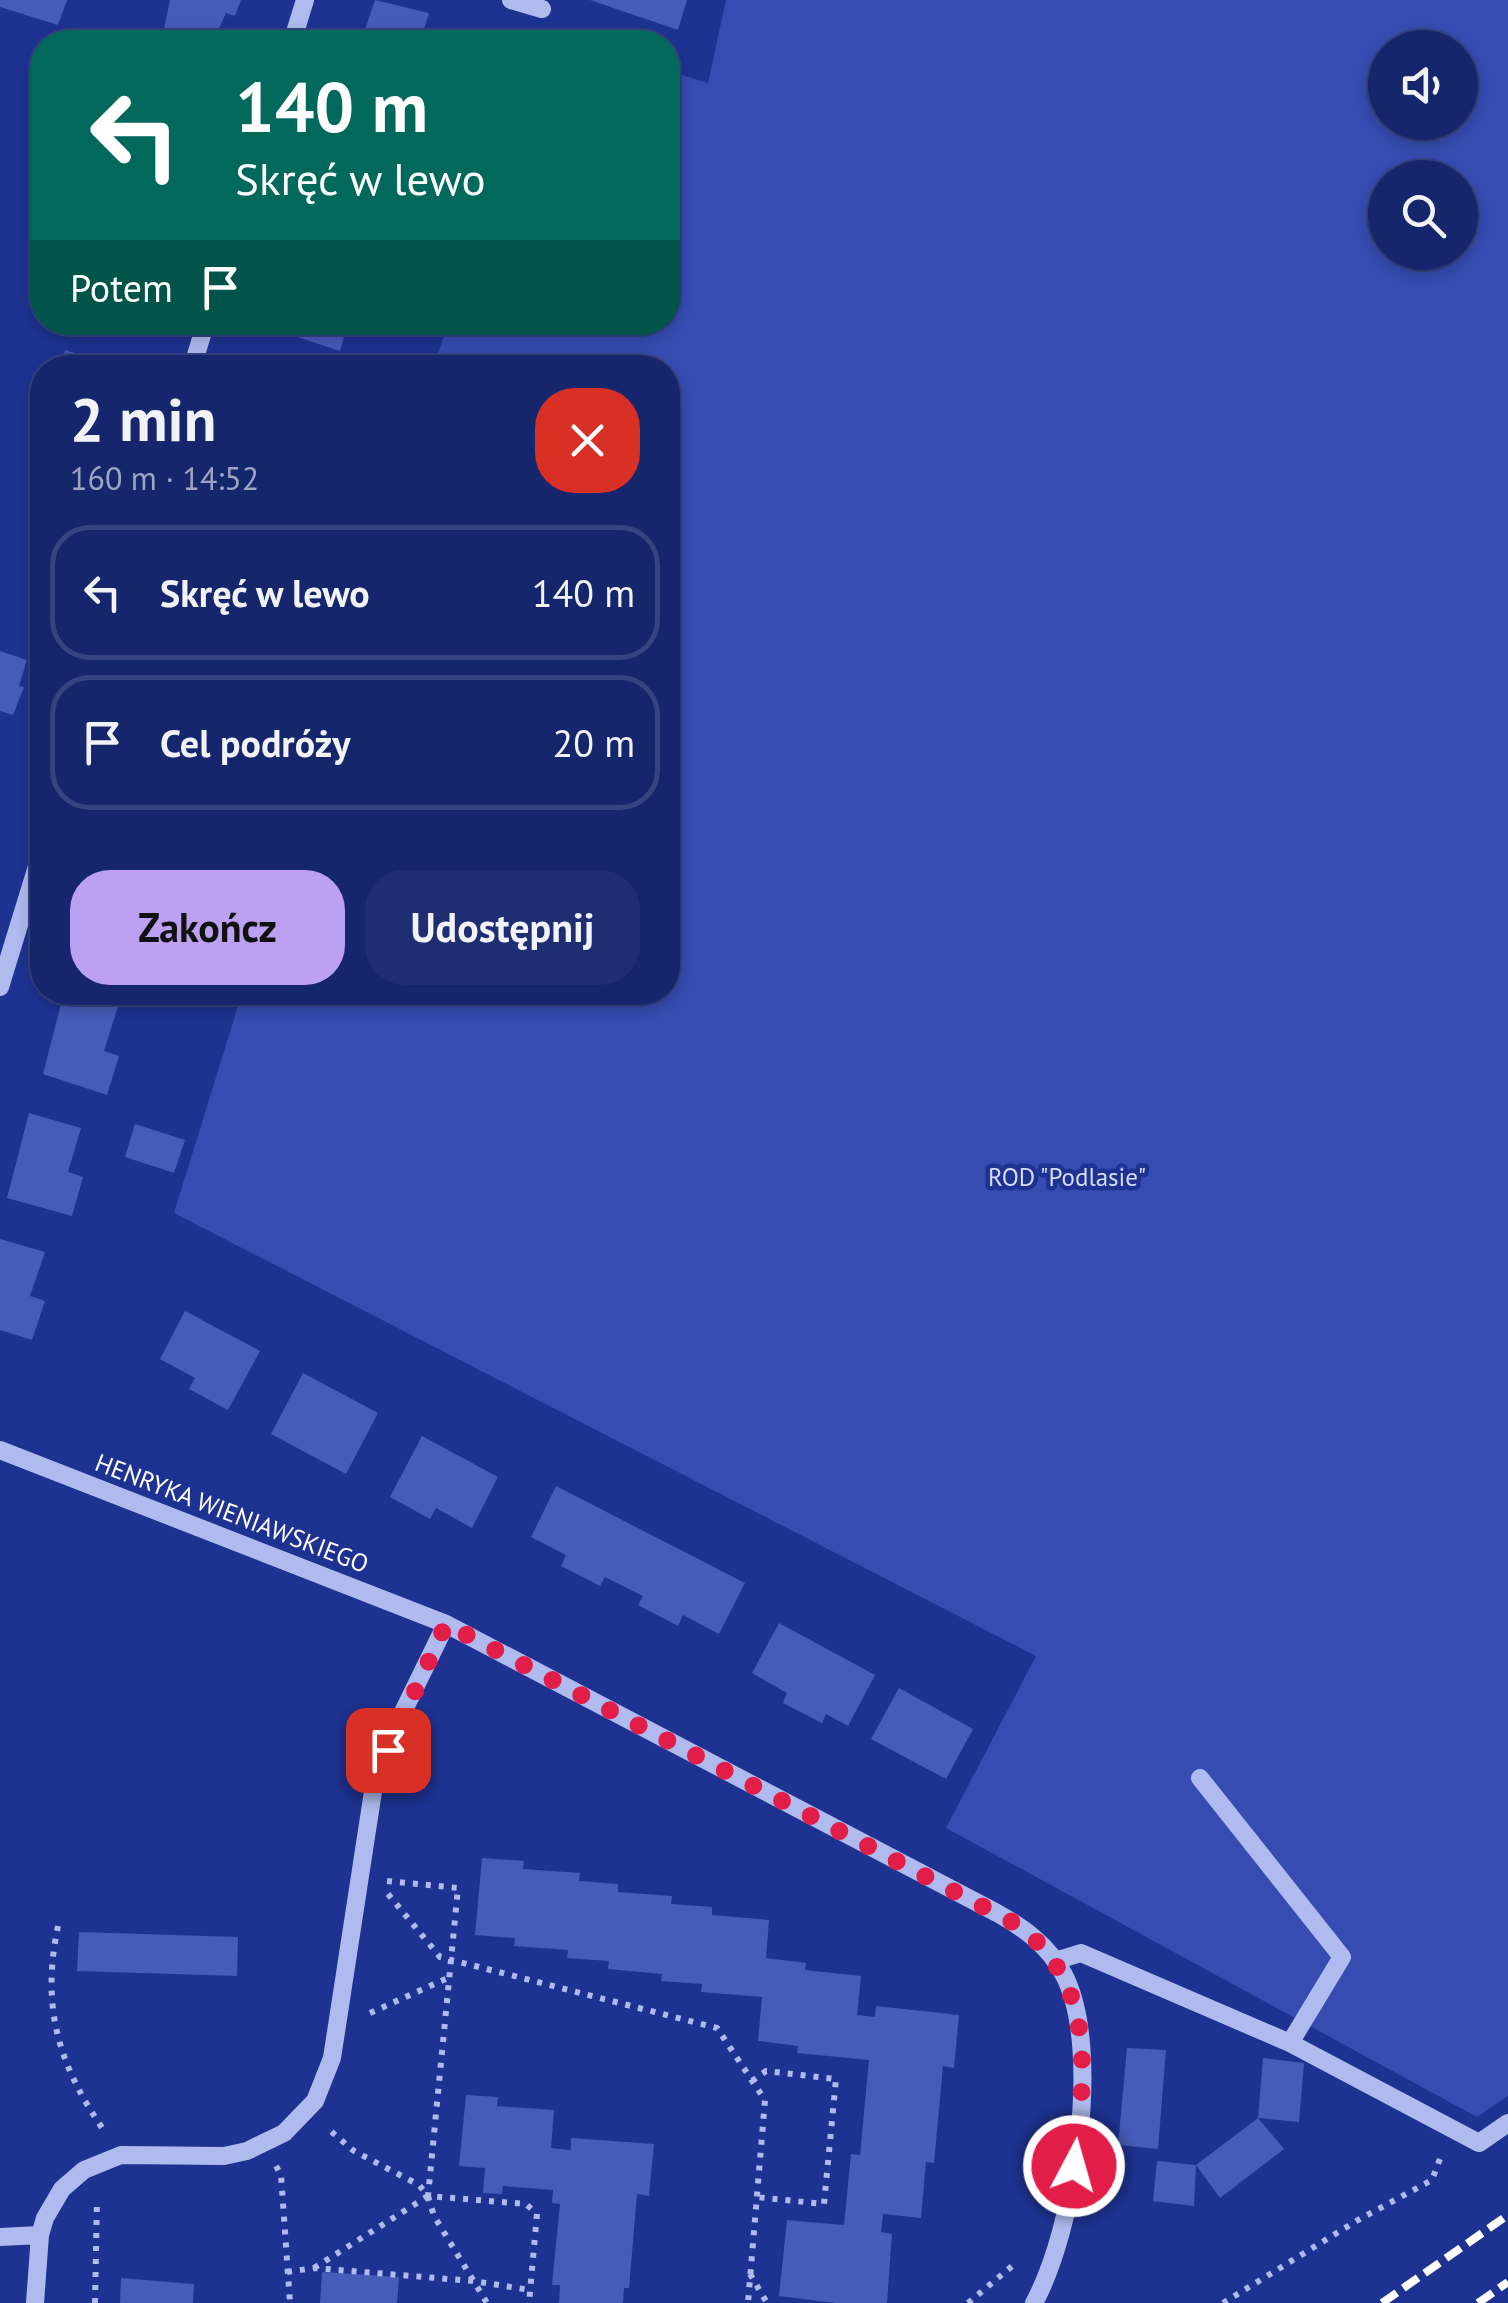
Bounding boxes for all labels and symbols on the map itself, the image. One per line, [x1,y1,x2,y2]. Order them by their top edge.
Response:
park label: ROD "Podlasie" [988,1161,1146,1193]
street label: HENRYKA WIENIAWSKIEGO [91,1446,373,1580]
pin [346,1708,431,1793]
position arrow [1022,2114,1126,2218]

